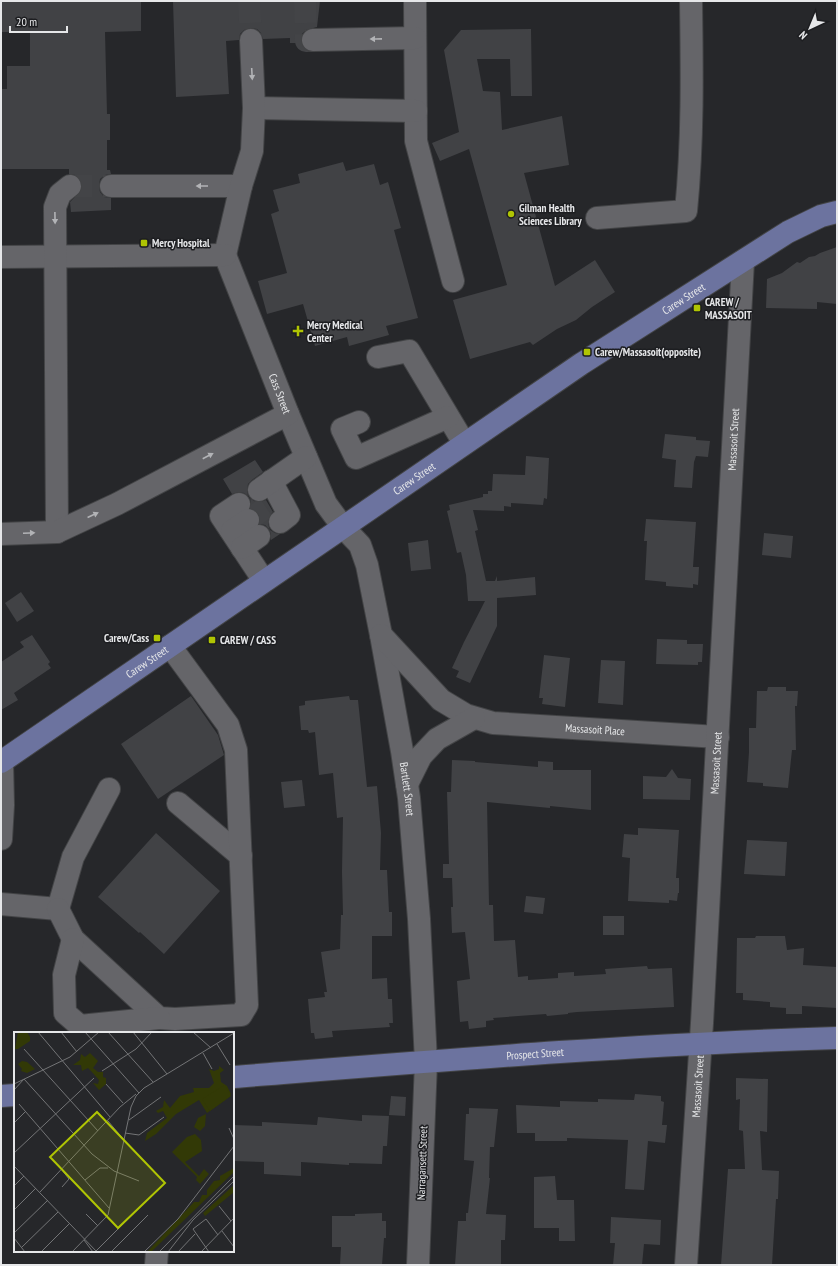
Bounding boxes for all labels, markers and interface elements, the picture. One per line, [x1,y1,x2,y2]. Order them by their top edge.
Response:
scale bar [10,8,67,34]
north arrow [790,8,830,48]
text: 20 m [16,14,37,29]
text: N [796,28,810,42]
one-way arrow [369,36,382,42]
one-way arrow [249,68,255,81]
one-way arrow [195,183,208,189]
place label: Gilman Health Sciences Library [519,201,582,228]
marker: Gilman Health Sciences Library [506,209,516,219]
one-way arrow [52,212,58,225]
place label: Mercy Hospital [152,236,210,250]
marker: Mercy Hospital [139,238,149,248]
street label: Carew Street [659,280,708,318]
place label: CAREW / MASSASOIT [705,295,753,322]
marker: CAREW / MASSASOIT [692,303,702,313]
place label: Mercy Medical Center [307,318,363,345]
marker: Mercy Medical Center [292,325,304,337]
place label: Carew/Massasoit(opposite) [595,345,701,359]
marker: Carew/Massasoit(opposite) [582,347,592,357]
street label: Cass Street [266,371,294,416]
street label: Massasoit Street [725,408,742,471]
one-way arrow [203,453,214,459]
street label: Carew Street [390,459,438,498]
one-way arrow [87,512,98,518]
one-way arrow [23,530,36,536]
place label: Carew/Cass [104,631,149,645]
marker: Carew/Cass [152,633,162,643]
place label: CAREW / CASS [220,633,276,647]
marker: CAREW / CASS [207,635,217,645]
street label: Carew Street [123,642,171,681]
street label: Massasoit Place [565,721,626,738]
street label: Massasoit Street [707,731,725,794]
street label: Bartlett Street [397,761,417,817]
inset map [14,1032,234,1252]
street label: Prospect Street [506,1045,564,1063]
street label: Massasoit Street [689,1055,707,1118]
street label: Narragansett Street [414,1126,430,1200]

